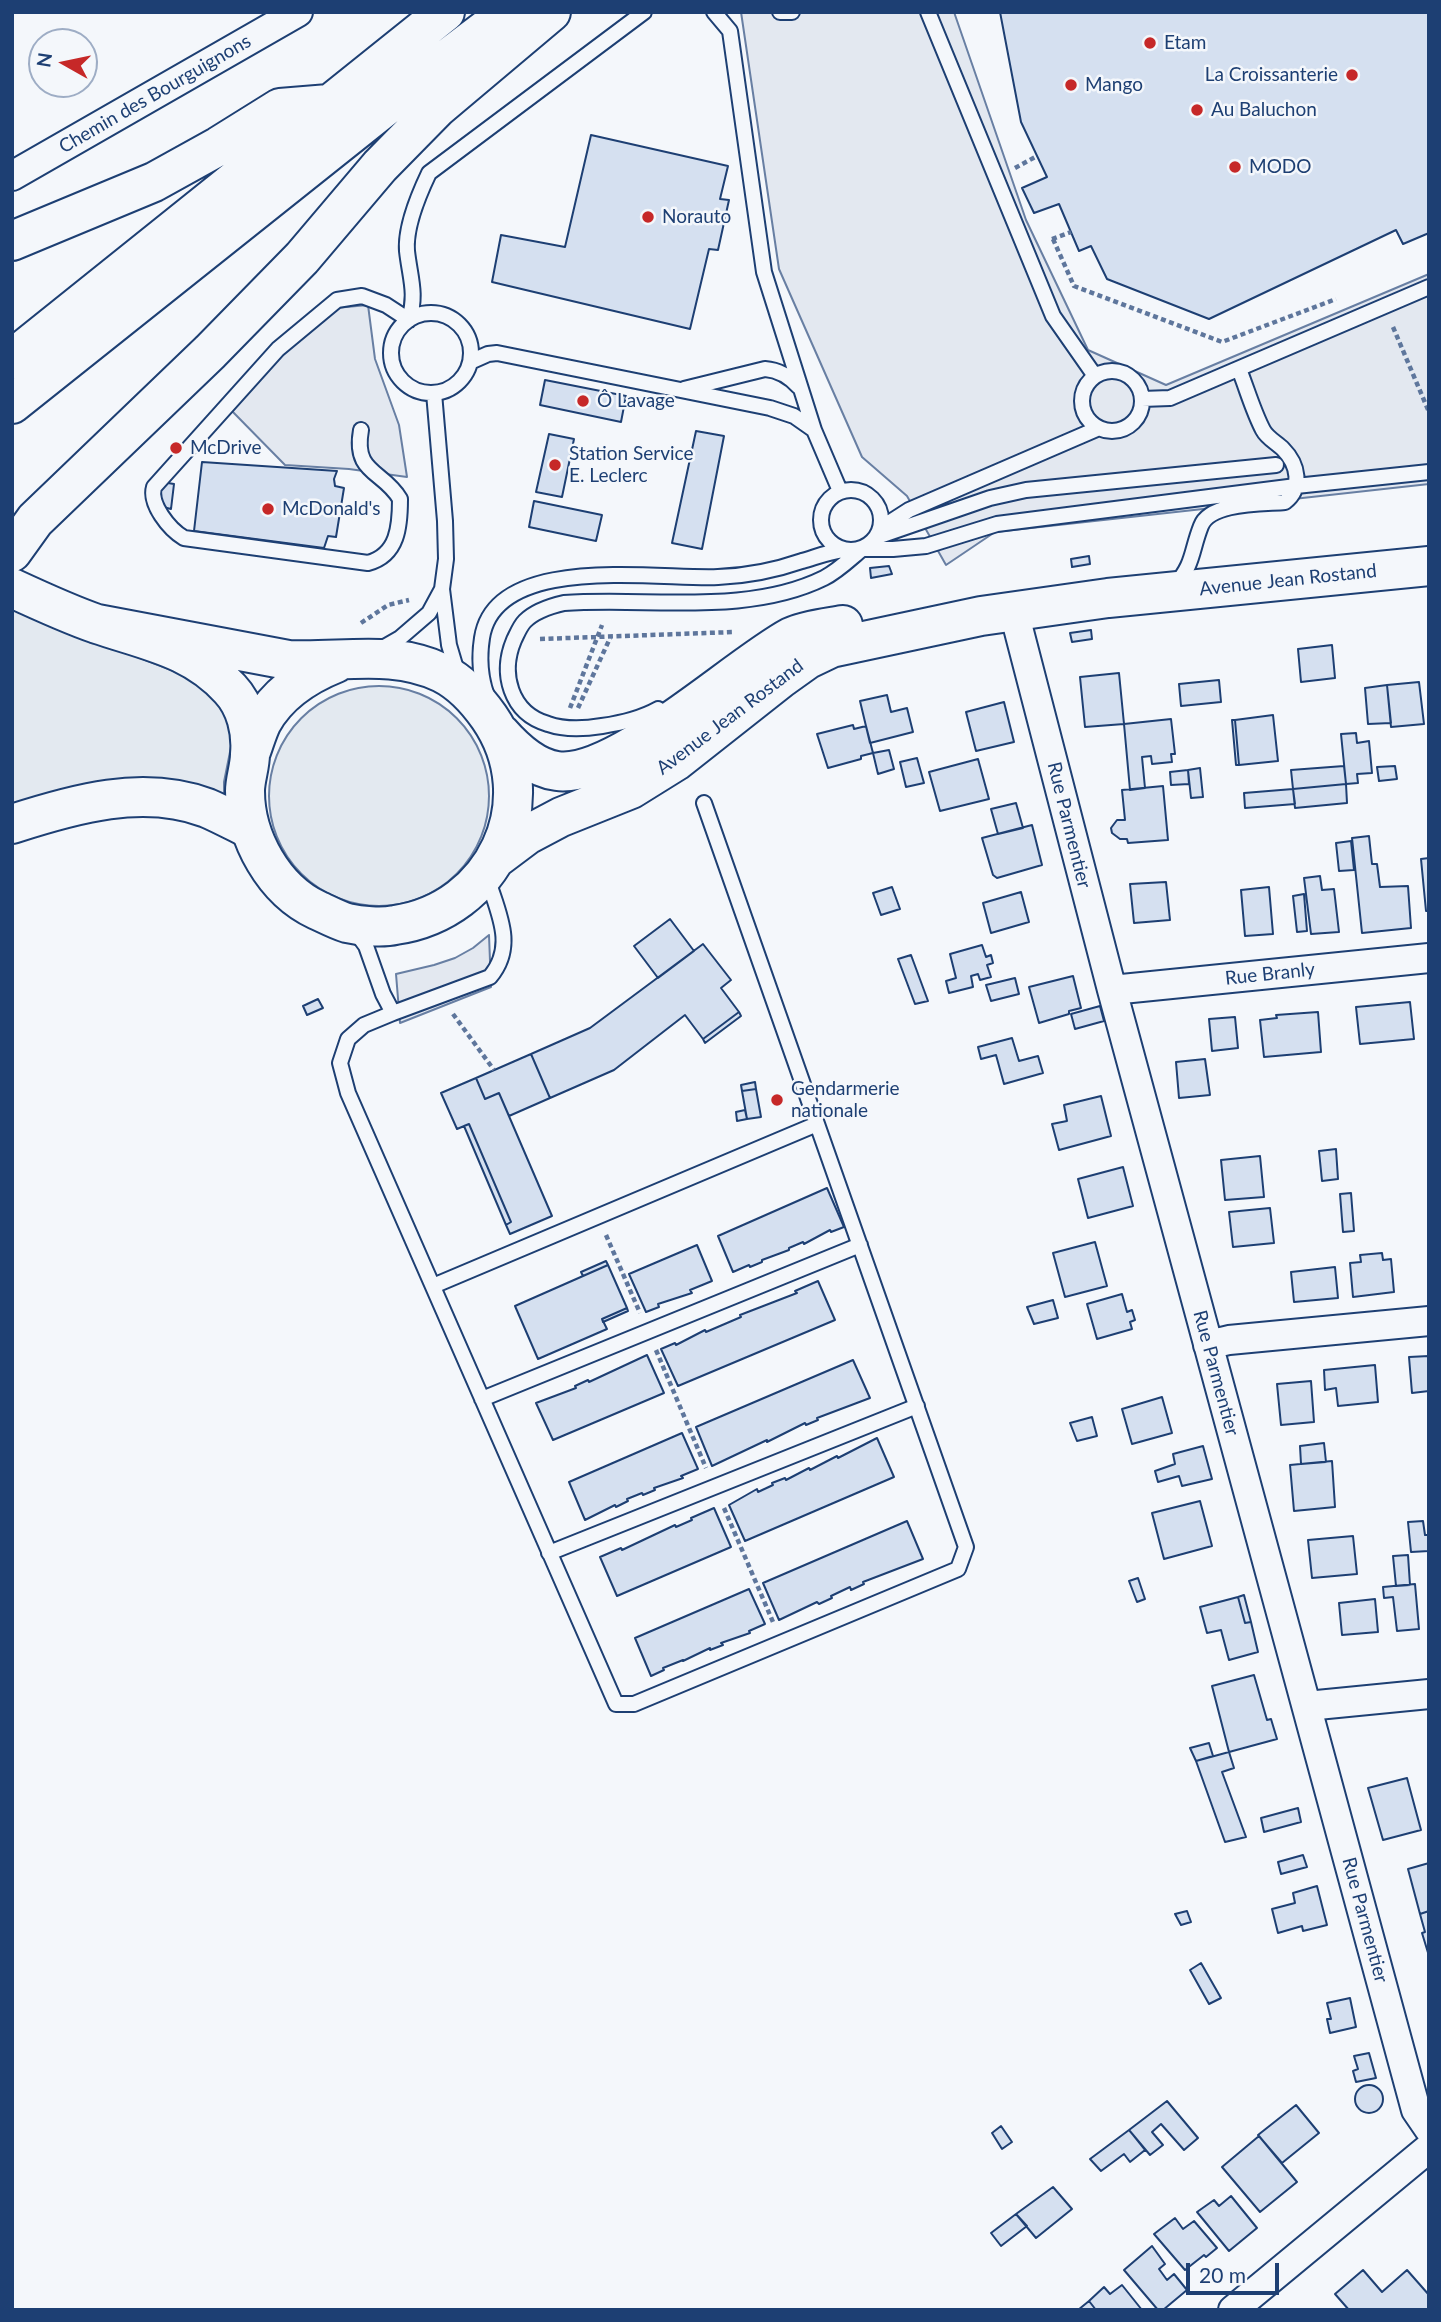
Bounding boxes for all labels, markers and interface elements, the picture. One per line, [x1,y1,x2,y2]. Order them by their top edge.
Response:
north arrow [28,28,98,98]
street label: Chemin des Bourguignons [55,30,255,158]
place label: Etam [1164,32,1206,54]
marker: Etam [1142,35,1158,51]
text: N [31,51,56,69]
place label: La Croissanterie [1205,64,1338,86]
marker: La Croissanterie [1344,67,1360,83]
place label: Mango [1085,74,1143,96]
marker: Mango [1063,77,1079,93]
place label: Au Baluchon [1211,99,1317,121]
marker: Au Baluchon [1189,102,1205,118]
place label: MODO [1249,156,1312,178]
marker: MODO [1227,159,1243,175]
place label: Norauto [662,206,731,228]
marker: Norauto [640,209,656,225]
place label: Ô Lavage [597,390,675,412]
marker: Ô Lavage [575,393,591,409]
place label: McDrive [190,437,262,459]
marker: McDrive [168,440,184,456]
place label: Station Service E. Leclerc [569,443,693,487]
marker: Station Service E. Leclerc [547,457,563,473]
place label: McDonald's [282,498,381,520]
marker: McDonald's [260,501,276,517]
street label: Avenue Jean Rostand [1198,559,1378,601]
street label: Avenue Jean Rostand [652,654,808,780]
street label: Rue Parmentier [1042,760,1096,890]
street label: Rue Branly [1224,958,1316,990]
place label: Gendarmerie nationale [791,1078,900,1122]
marker: Gendarmerie nationale [769,1092,785,1108]
street label: Rue Parmentier [1188,1308,1244,1438]
street label: Rue Parmentier [1337,1855,1393,1985]
scale bar [1189,2248,1282,2292]
text: 20 m [1199,2262,1246,2287]

